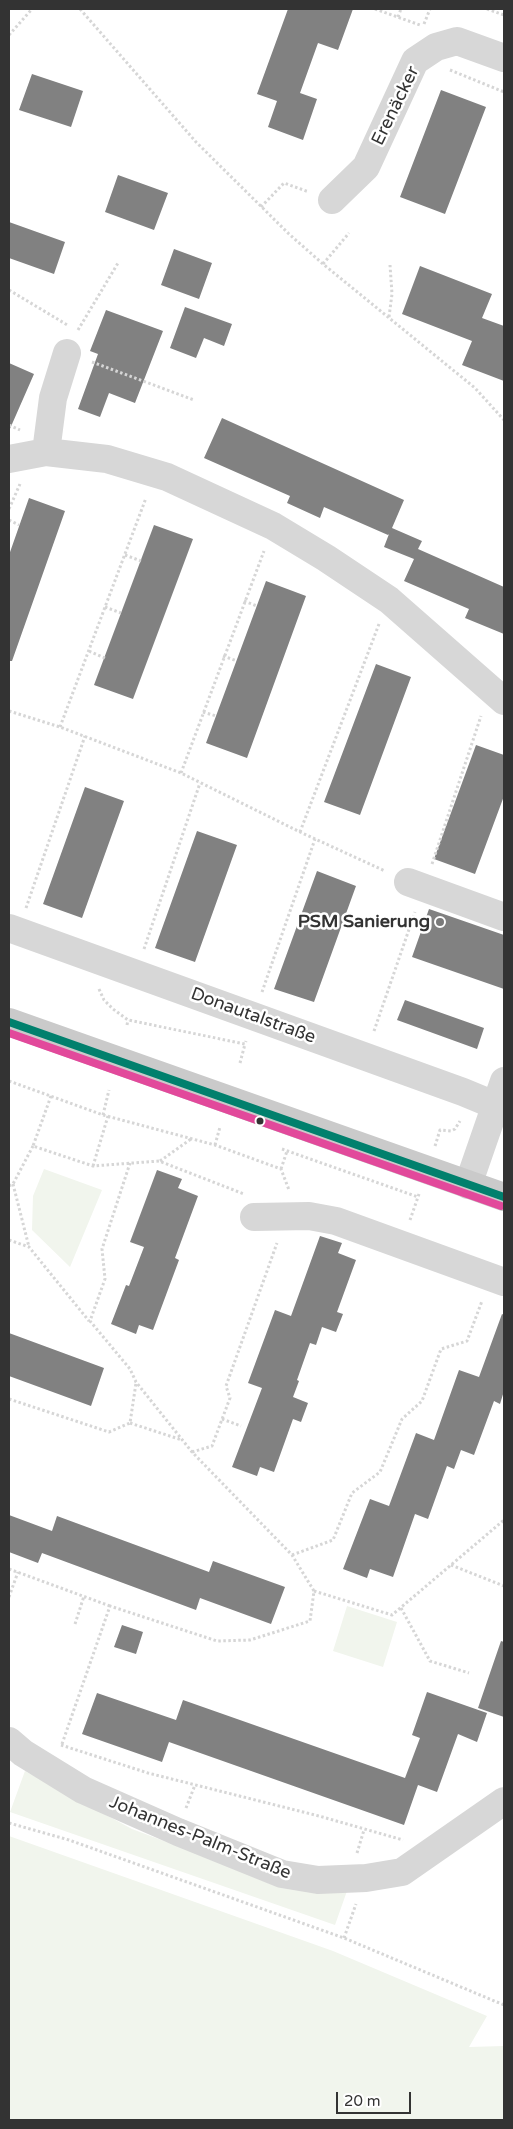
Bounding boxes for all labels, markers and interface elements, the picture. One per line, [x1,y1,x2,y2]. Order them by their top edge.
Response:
street label: Erenäcker [368,63,424,149]
place label: PSM Sanierung [298,911,430,933]
marker: PSM Sanierung [434,916,446,928]
street label: Donautalstraße [188,983,318,1049]
unlabelled marker [255,1116,265,1126]
street label: Johannes-Palm-Straße [106,1792,294,1884]
scale bar [338,2082,413,2114]
text: 20 m [344,2092,381,2110]

